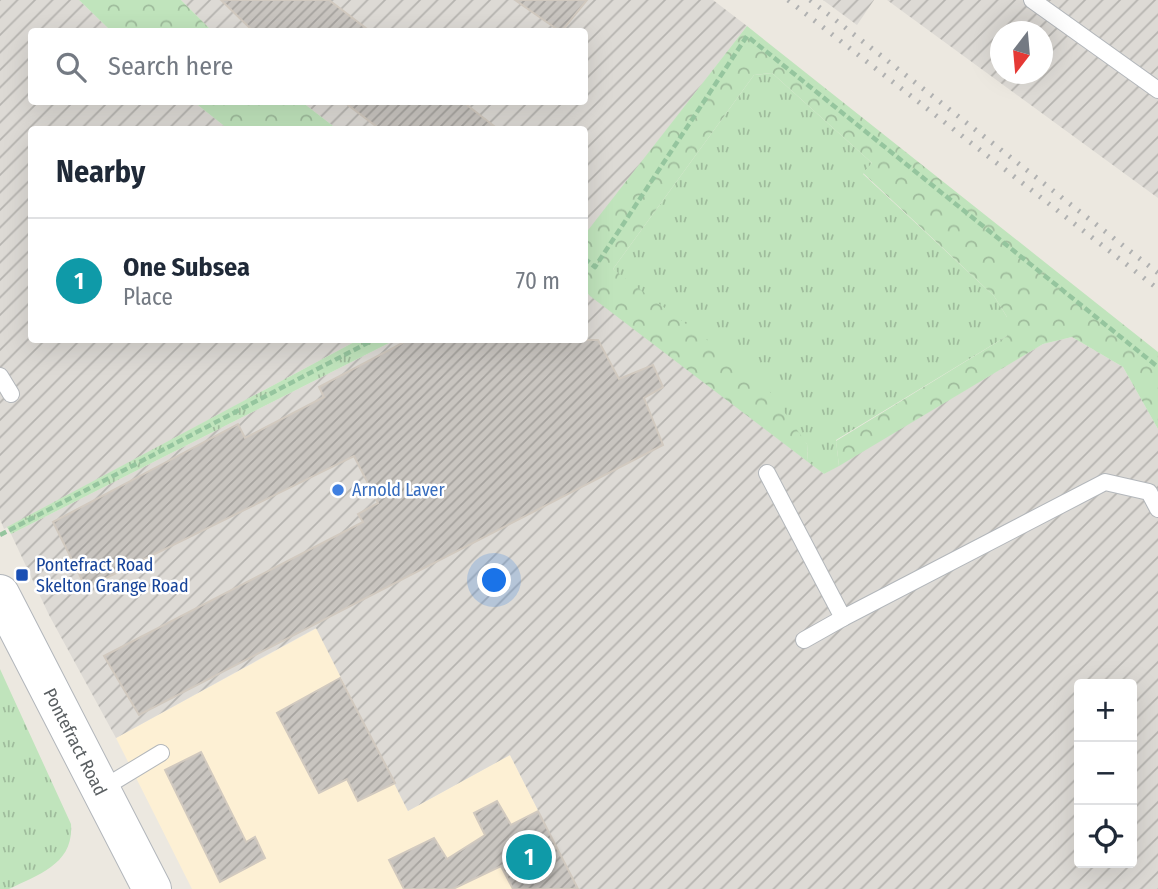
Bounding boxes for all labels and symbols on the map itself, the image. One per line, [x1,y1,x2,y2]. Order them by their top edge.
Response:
north arrow [990,21,1053,84]
place label: Arnold Laver [352,479,445,501]
marker: Arnold Laver [330,482,346,498]
place label: Pontefract Road Skelton Grange Road [36,554,189,597]
your location [477,563,511,597]
marker: Pontefract Road Skelton Grange Road [14,567,30,583]
street label: Pontefract Road [39,685,111,799]
pin: 1 [506,831,552,883]

